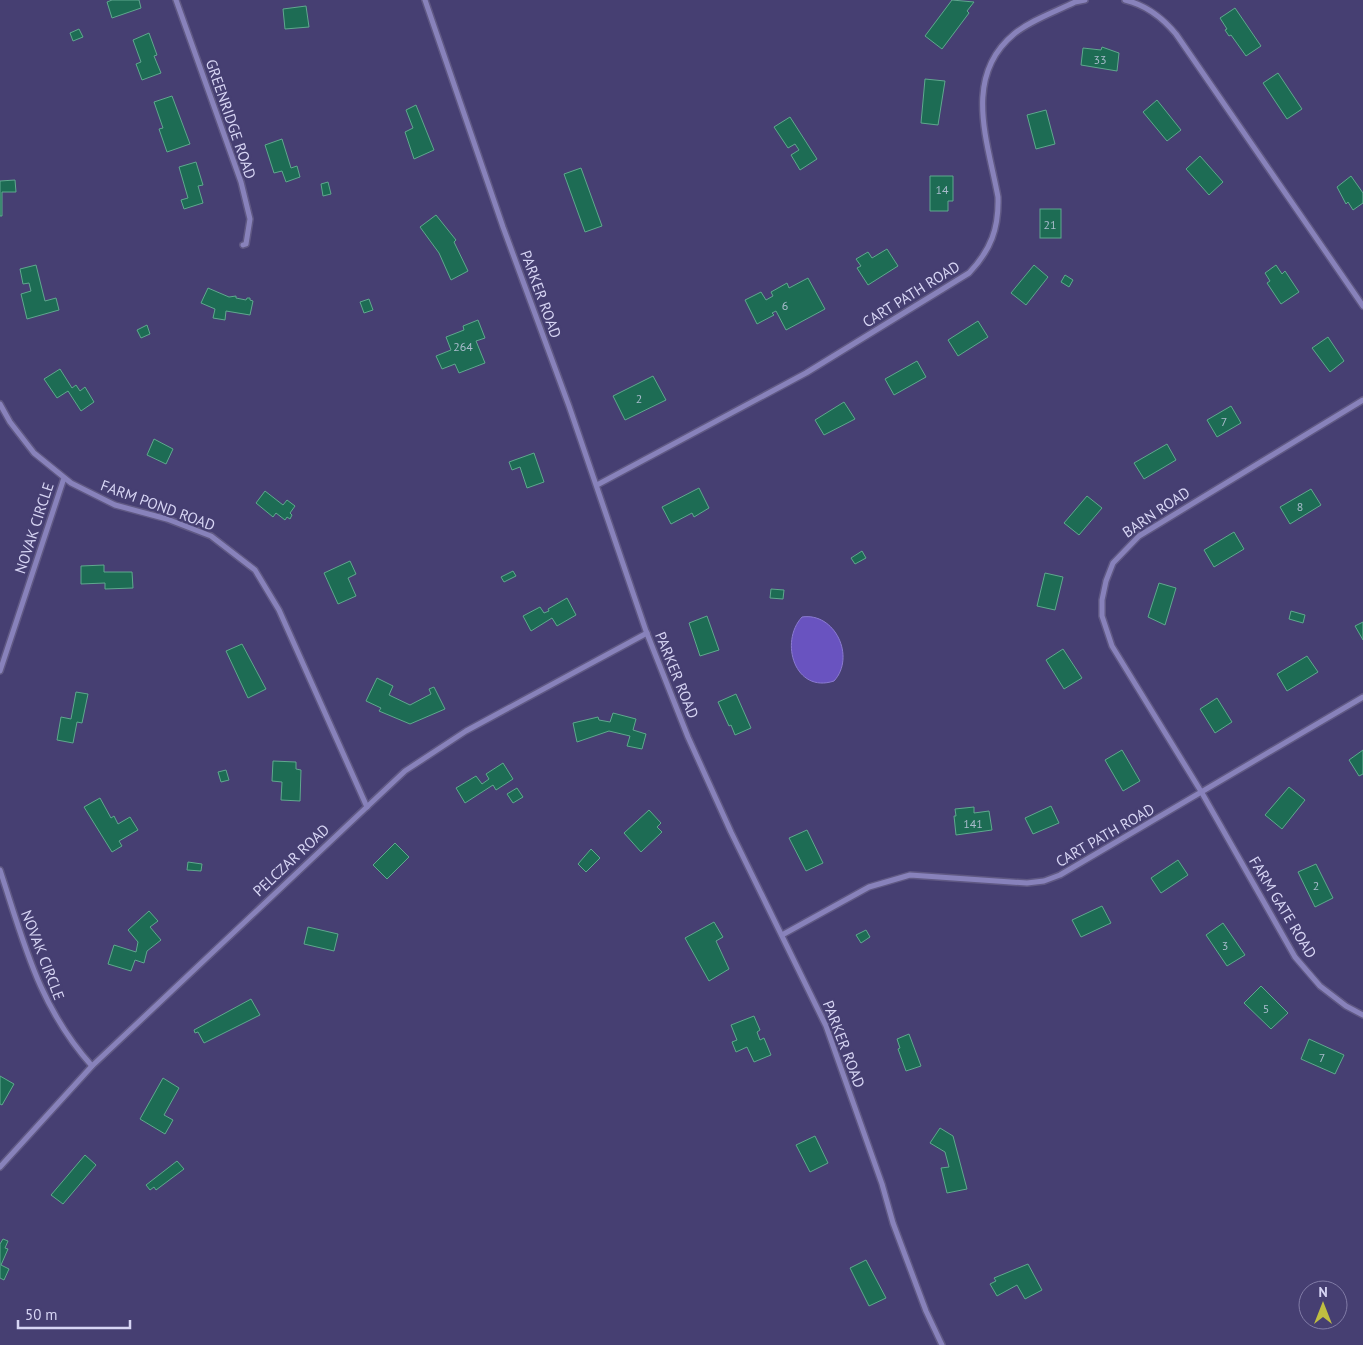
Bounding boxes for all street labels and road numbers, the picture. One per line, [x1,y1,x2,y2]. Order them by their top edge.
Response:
street label: GREENRIDGE ROAD [202,57,260,181]
street label: PARKER ROAD [516,248,566,340]
street label: CART PATH ROAD [859,257,963,331]
street label: FARM POND ROAD [98,475,218,535]
street label: NOVAK CIRCLE [10,480,58,576]
street label: BARN ROAD [1119,483,1193,541]
street label: PARKER ROAD [651,629,703,721]
street label: CART PATH ROAD [1052,799,1158,871]
street label: PELCZAR ROAD [249,820,333,900]
street label: FARM GATE ROAD [1245,853,1321,961]
street label: NOVAK CIRCLE [17,907,69,1003]
street label: PARKER ROAD [819,998,869,1090]

